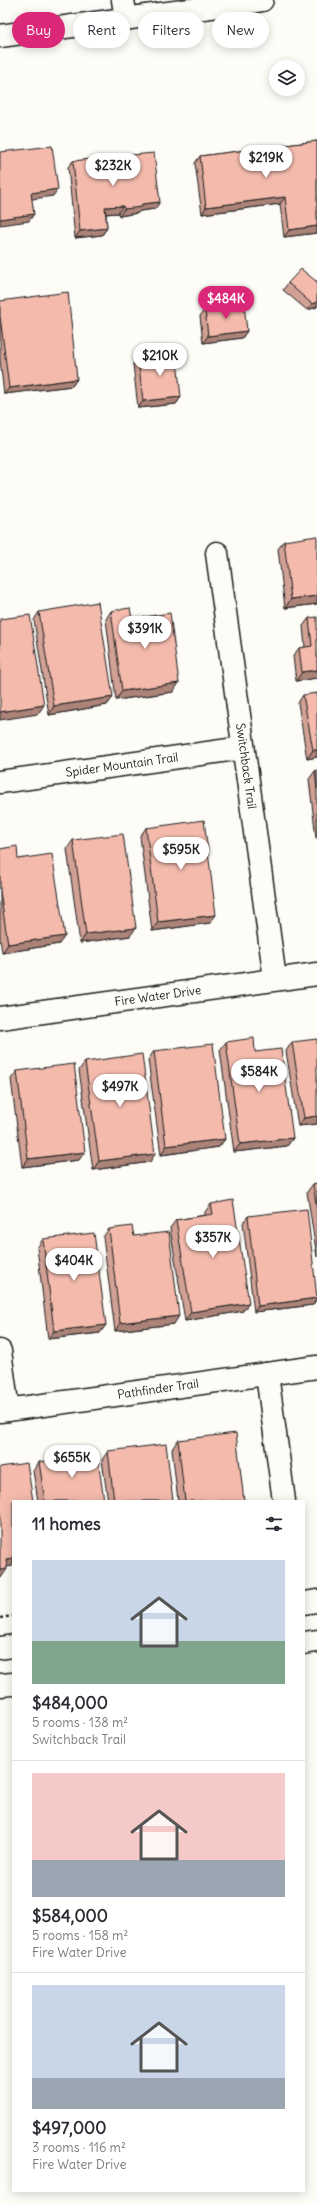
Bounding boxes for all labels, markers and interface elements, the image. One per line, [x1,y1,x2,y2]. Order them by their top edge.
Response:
chip: Buy [12,12,65,48]
chip: Rent [73,12,130,48]
chip: Filters [138,12,204,48]
chip: New [212,12,269,48]
map controls [269,60,305,96]
button: layers [269,60,305,96]
pin: $219K [238,145,294,179]
text: $219K [249,149,284,166]
pin: $232K [85,153,141,187]
text: $232K [95,157,131,174]
pin: $484K [198,286,254,320]
text: $484K [207,290,245,307]
pin: $210K [132,343,188,377]
text: $210K [142,347,178,364]
pin: $391K [117,616,173,650]
text: $391K [127,620,163,637]
street label: Switchback Trail [233,722,260,810]
street label: Spider Mountain Trail [65,749,179,780]
pin: $595K [153,837,209,871]
text: $595K [162,841,200,858]
street label: Fire Water Drive [114,982,202,1009]
pin: $584K [231,1059,287,1093]
text: $584K [240,1063,278,1080]
pin: $497K [92,1074,148,1108]
text: $497K [102,1078,138,1095]
pin: $357K [185,1225,241,1259]
text: $357K [195,1229,231,1246]
pin: $404K [46,1248,102,1282]
text: $404K [55,1252,93,1269]
street label: Pathfinder Trail [116,1375,200,1402]
pin: $655K [44,1445,100,1479]
text: $655K [53,1449,91,1466]
text: 11 homes [32,1513,101,1535]
icon: filters [263,1513,285,1535]
icon: home [123,1586,195,1658]
text: $484,000 [32,1692,108,1714]
text: 5 rooms · 138 m² [32,1714,128,1731]
text: Switchback Trail [32,1731,126,1748]
icon: home [123,1799,195,1871]
text: $584,000 [32,1905,108,1927]
text: 5 rooms · 158 m² [32,1927,128,1944]
text: Fire Water Drive [32,1944,126,1961]
icon: home [123,2011,195,2083]
text: $497,000 [32,2117,106,2139]
text: 3 rooms · 116 m² [32,2139,126,2156]
text: Fire Water Drive [32,2156,126,2173]

